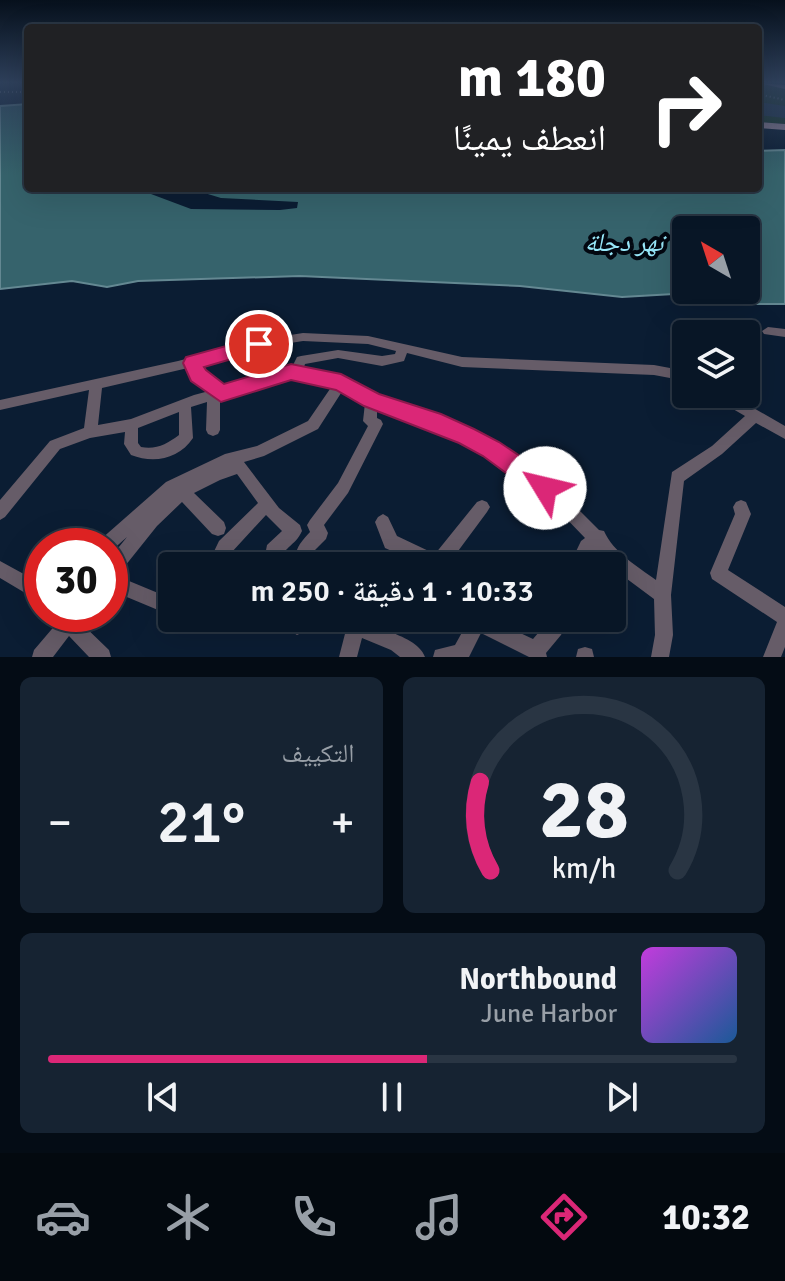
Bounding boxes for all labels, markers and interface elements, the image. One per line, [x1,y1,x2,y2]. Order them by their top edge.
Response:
text: 180 m [458,43,606,112]
icon: right [634,56,738,160]
text: انعطف يمينًا [453,116,606,161]
north arrow [672,216,760,304]
map controls [672,216,760,408]
water label: نهر دجلة [585,227,667,259]
pin [225,310,293,378]
button: layers [672,320,760,408]
icon: arrive [237,322,281,366]
position arrow [503,446,587,530]
speed limit sign: 30 [24,528,128,632]
text: 10:33 · 1 دقيقة · 250 m [250,573,534,610]
text: التكييف [282,738,355,770]
text: 28 [539,759,629,861]
text: 21° [157,786,245,860]
text: − [48,796,72,850]
text: + [331,796,355,850]
text: km/h [551,851,616,886]
text: Northbound [459,961,617,998]
text: June Harbor [481,998,617,1030]
icon: previous [141,1075,185,1119]
icon: pause [370,1075,414,1119]
icon: next [600,1075,644,1119]
icon: car [35,1189,91,1245]
icon: climate [160,1189,216,1245]
icon: phone [286,1189,342,1245]
icon: music [411,1189,467,1245]
icon: directions [536,1189,592,1245]
text: 10:32 [662,1195,750,1240]

